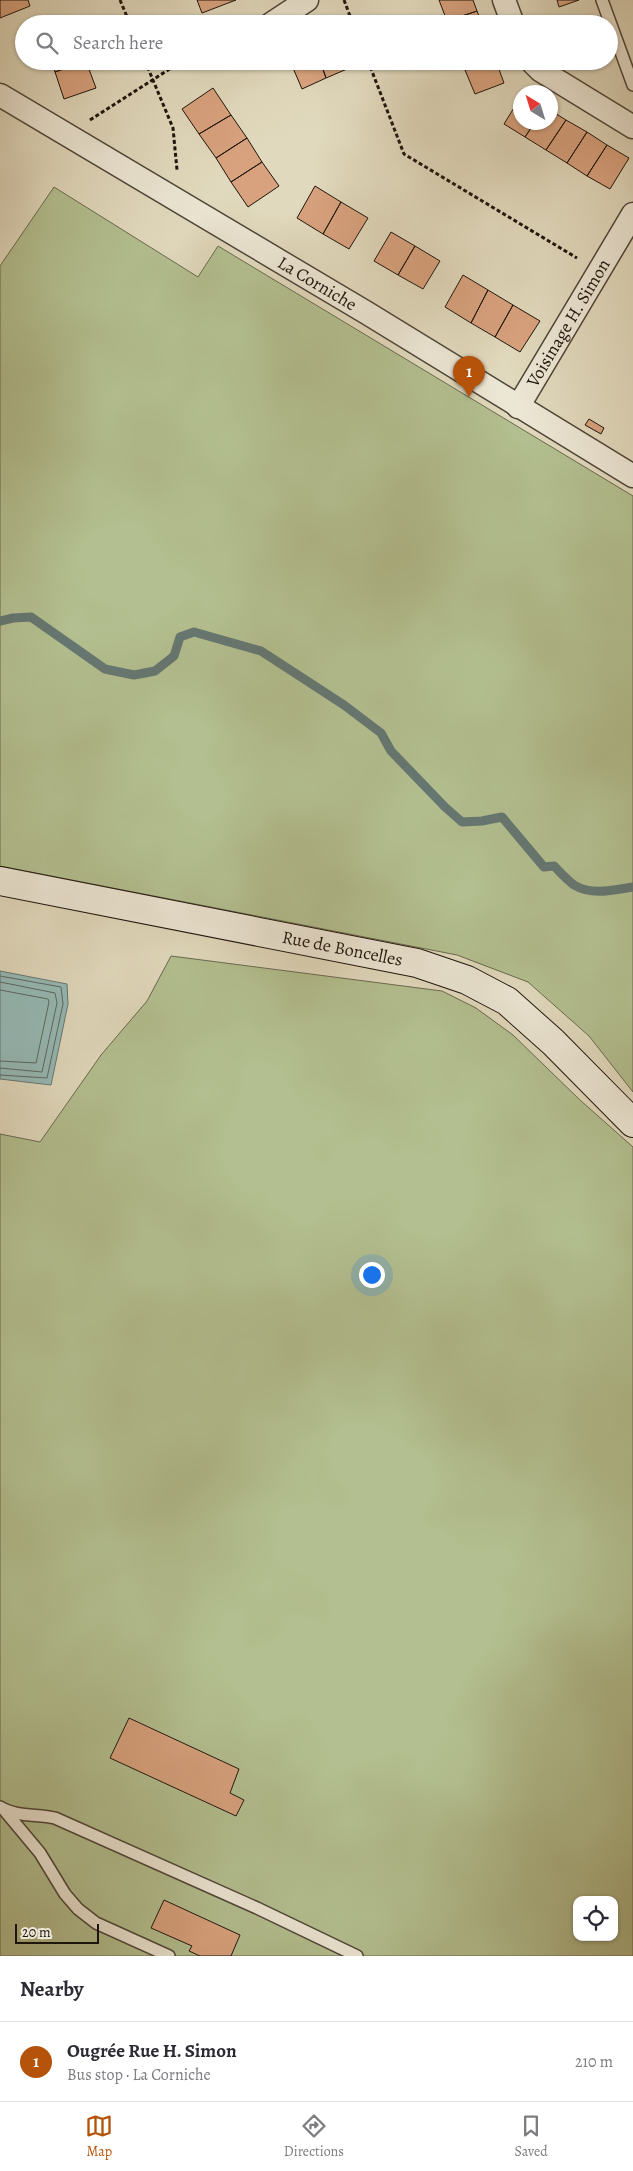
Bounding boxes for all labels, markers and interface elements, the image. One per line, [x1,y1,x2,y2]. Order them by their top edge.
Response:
search box [15,15,618,70]
icon: search [33,29,61,57]
text: Search here [73,30,163,56]
north arrow [513,85,558,130]
street label: La Corniche [273,251,361,316]
street label: Voisinage H. Simon [520,254,616,392]
pin: 1 [453,356,485,397]
street label: Rue de Boncelles [280,925,405,972]
your location [359,1262,385,1288]
map controls [573,1896,618,1941]
button: locate [573,1896,618,1941]
scale bar [15,1921,99,1944]
text: 20 m [22,1923,51,1942]
text: Nearby [20,1975,83,2003]
text: Ougrée Rue H. Simon [67,2038,237,2064]
text: 1 [33,2051,39,2073]
text: 210 m [575,2051,613,2073]
text: Bus stop · La Corniche [67,2064,211,2086]
tab: Map [85,2112,113,2161]
tab: Directions [284,2112,344,2161]
tab: Saved [515,2112,548,2161]

